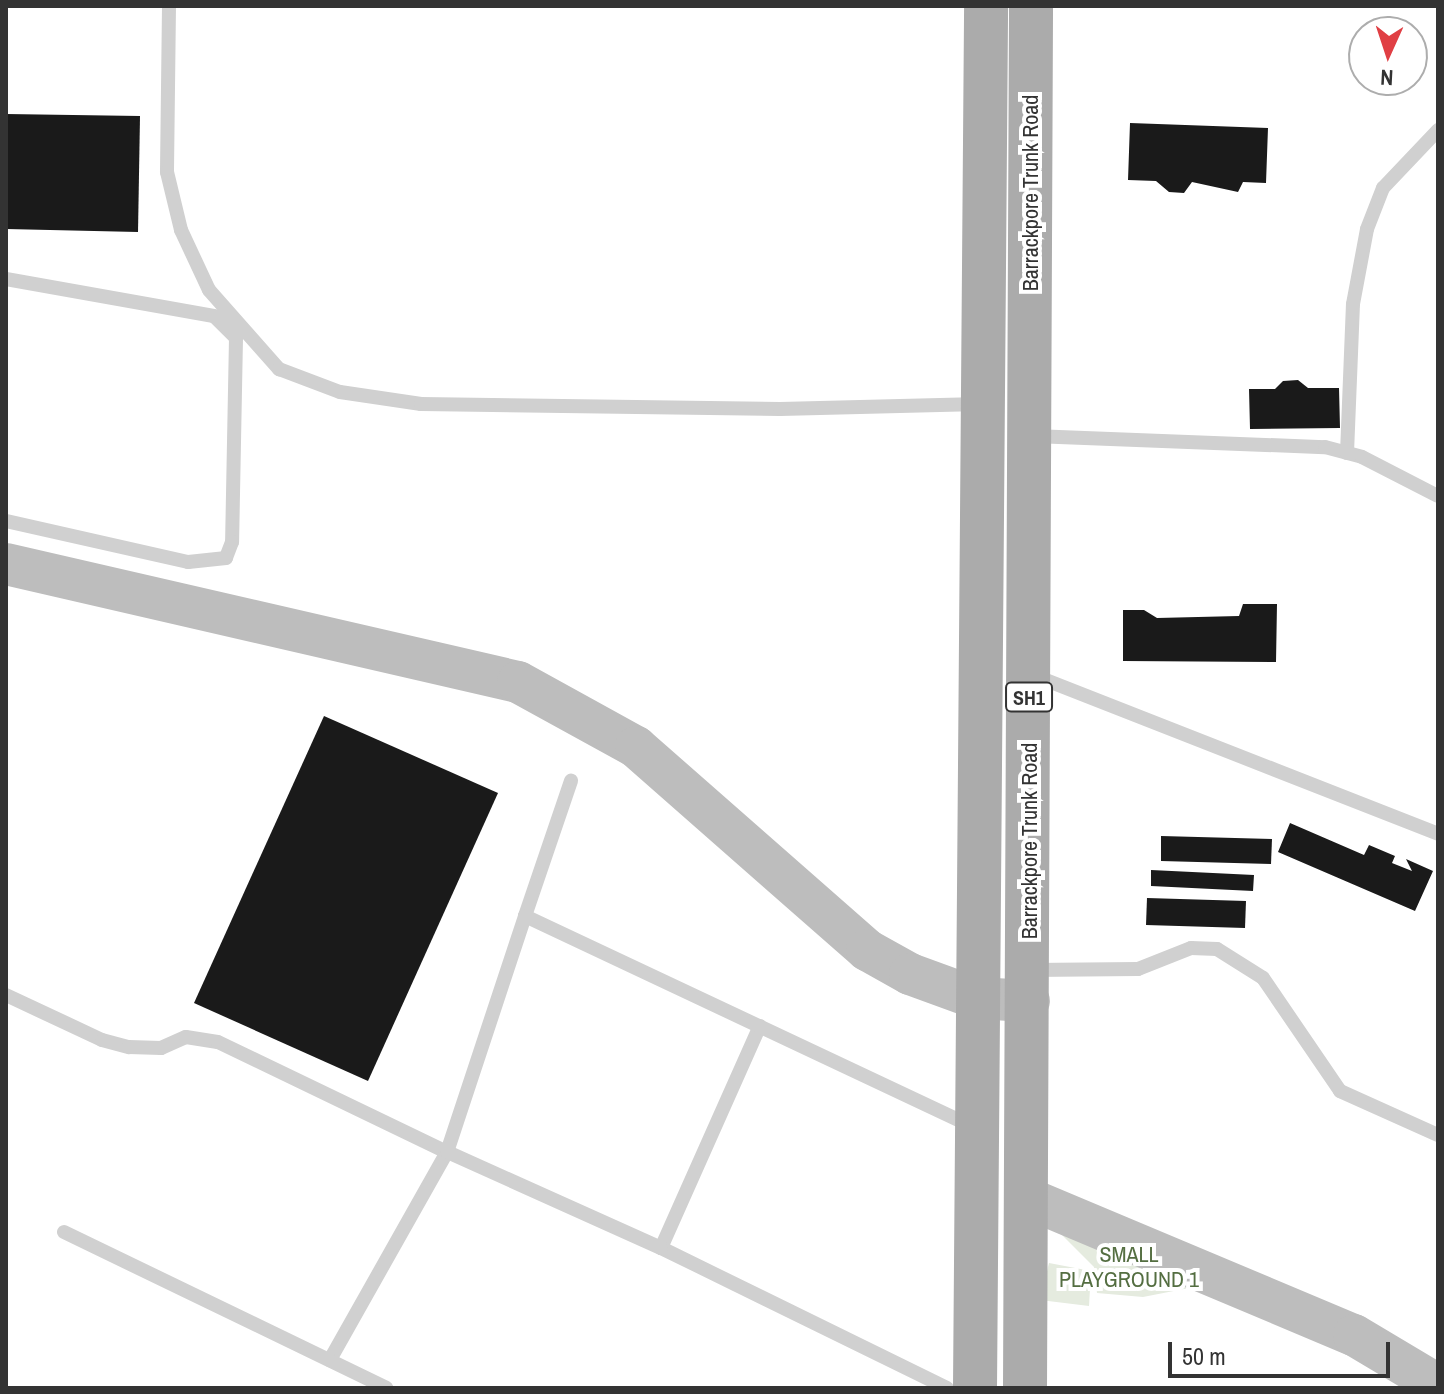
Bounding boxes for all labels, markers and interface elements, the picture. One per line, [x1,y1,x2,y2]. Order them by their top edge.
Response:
north arrow [1348,16,1428,96]
text: N [1380,63,1394,93]
street label: Barrackpore Trunk Road [1018,95,1044,291]
road number: SH1 [1005,681,1053,713]
street label: Barrackpore Trunk Road [1017,743,1043,939]
park label: SMALL PLAYGROUND 1 [1059,1241,1199,1292]
scale bar [1172,1326,1394,1376]
text: 50 m [1182,1340,1226,1372]

